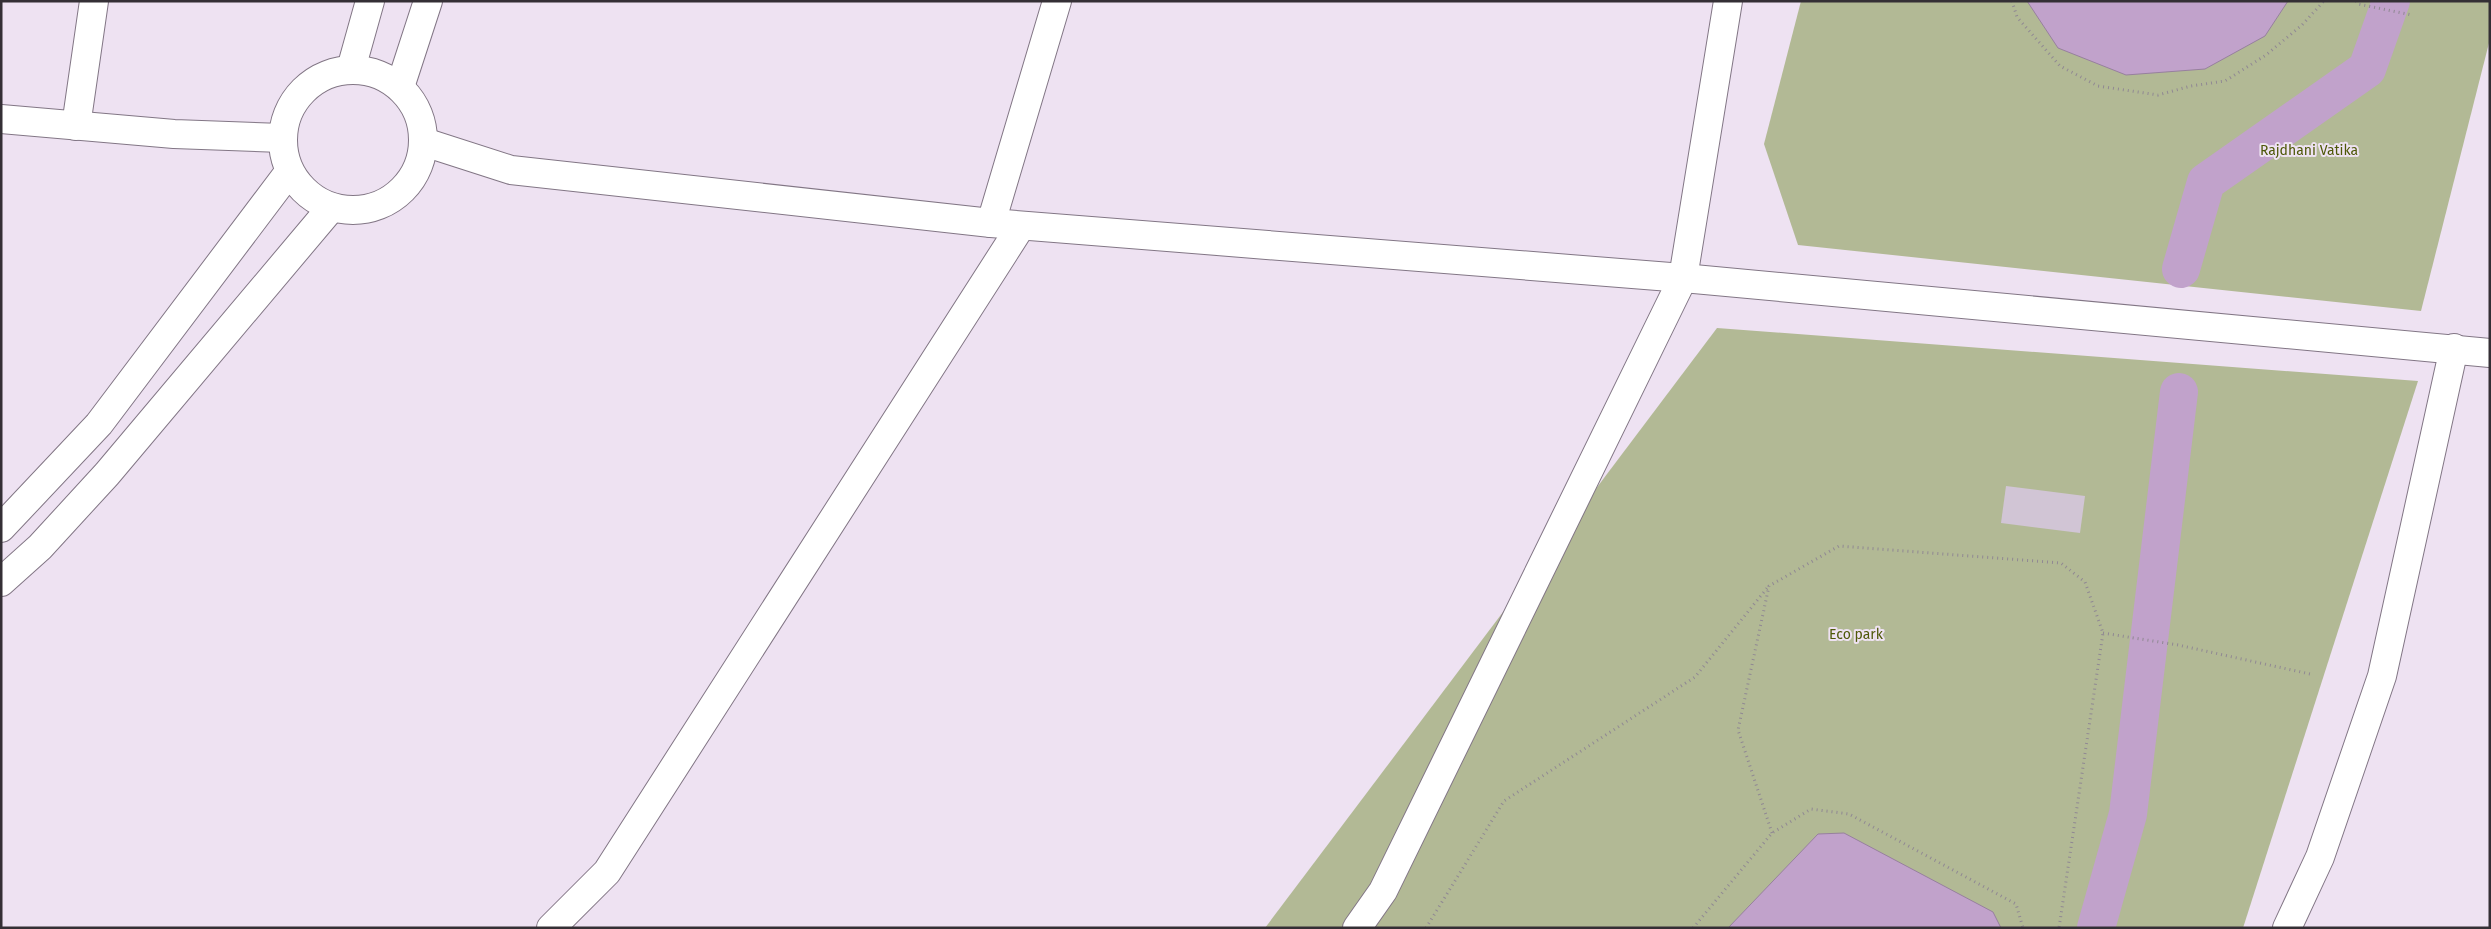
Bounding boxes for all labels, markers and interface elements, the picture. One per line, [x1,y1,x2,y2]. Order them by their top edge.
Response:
park label: Rajdhani Vatika [2260,142,2358,159]
park label: Eco park [1829,626,1884,643]

